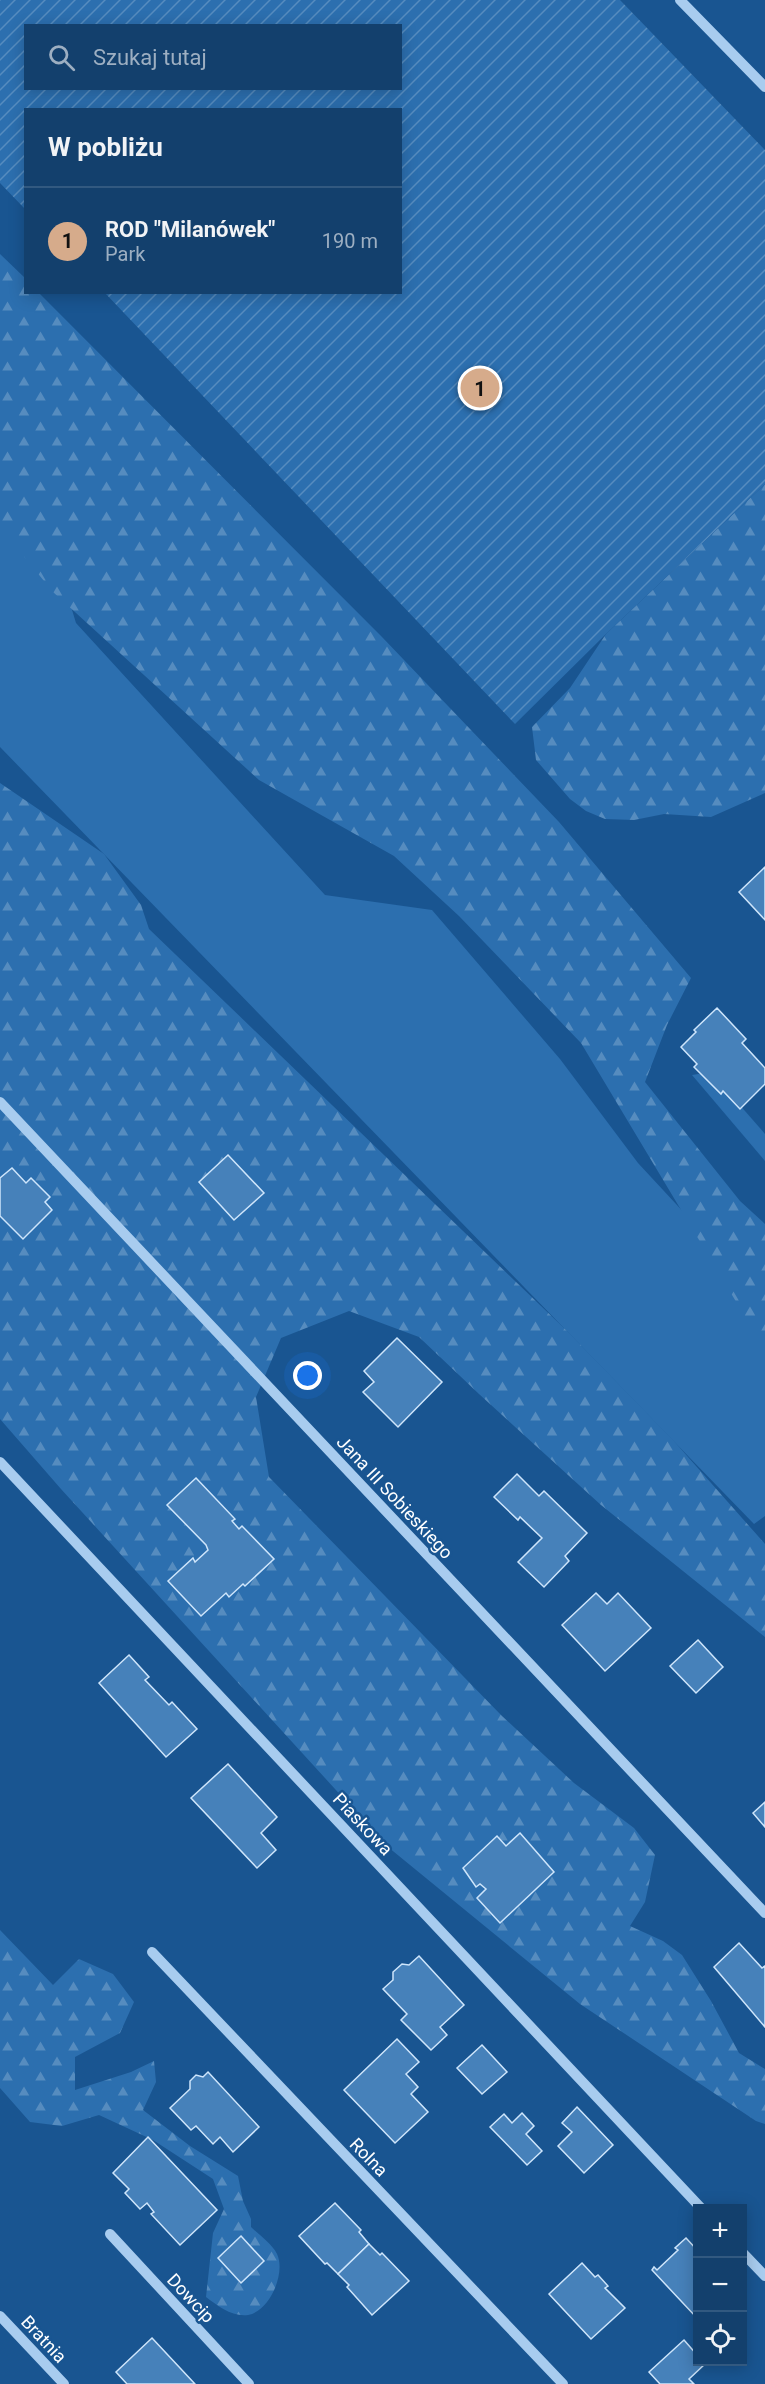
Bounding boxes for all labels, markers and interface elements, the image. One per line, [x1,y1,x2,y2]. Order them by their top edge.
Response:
search box [24,24,402,90]
icon: search [45,41,78,74]
text: Szukaj tutaj [93,45,207,70]
text: W pobliżu [48,132,163,162]
text: ROD "Milanówek" [105,217,275,242]
text: 1 [62,229,73,253]
text: 190 m [322,229,378,253]
text: Park [105,242,145,266]
pin: 1 [460,366,500,410]
your location [293,1361,322,1390]
street label: Jana III Sobieskiego [332,1431,458,1563]
street label: Piaskowa [329,1788,397,1860]
street label: Rolna [346,2133,392,2181]
map controls [693,2204,747,2366]
button: + [693,2204,747,2258]
button: − [693,2258,747,2312]
street label: Dowcip [163,2269,219,2327]
street label: Bratnia [17,2311,71,2367]
button: locate [693,2312,747,2366]

